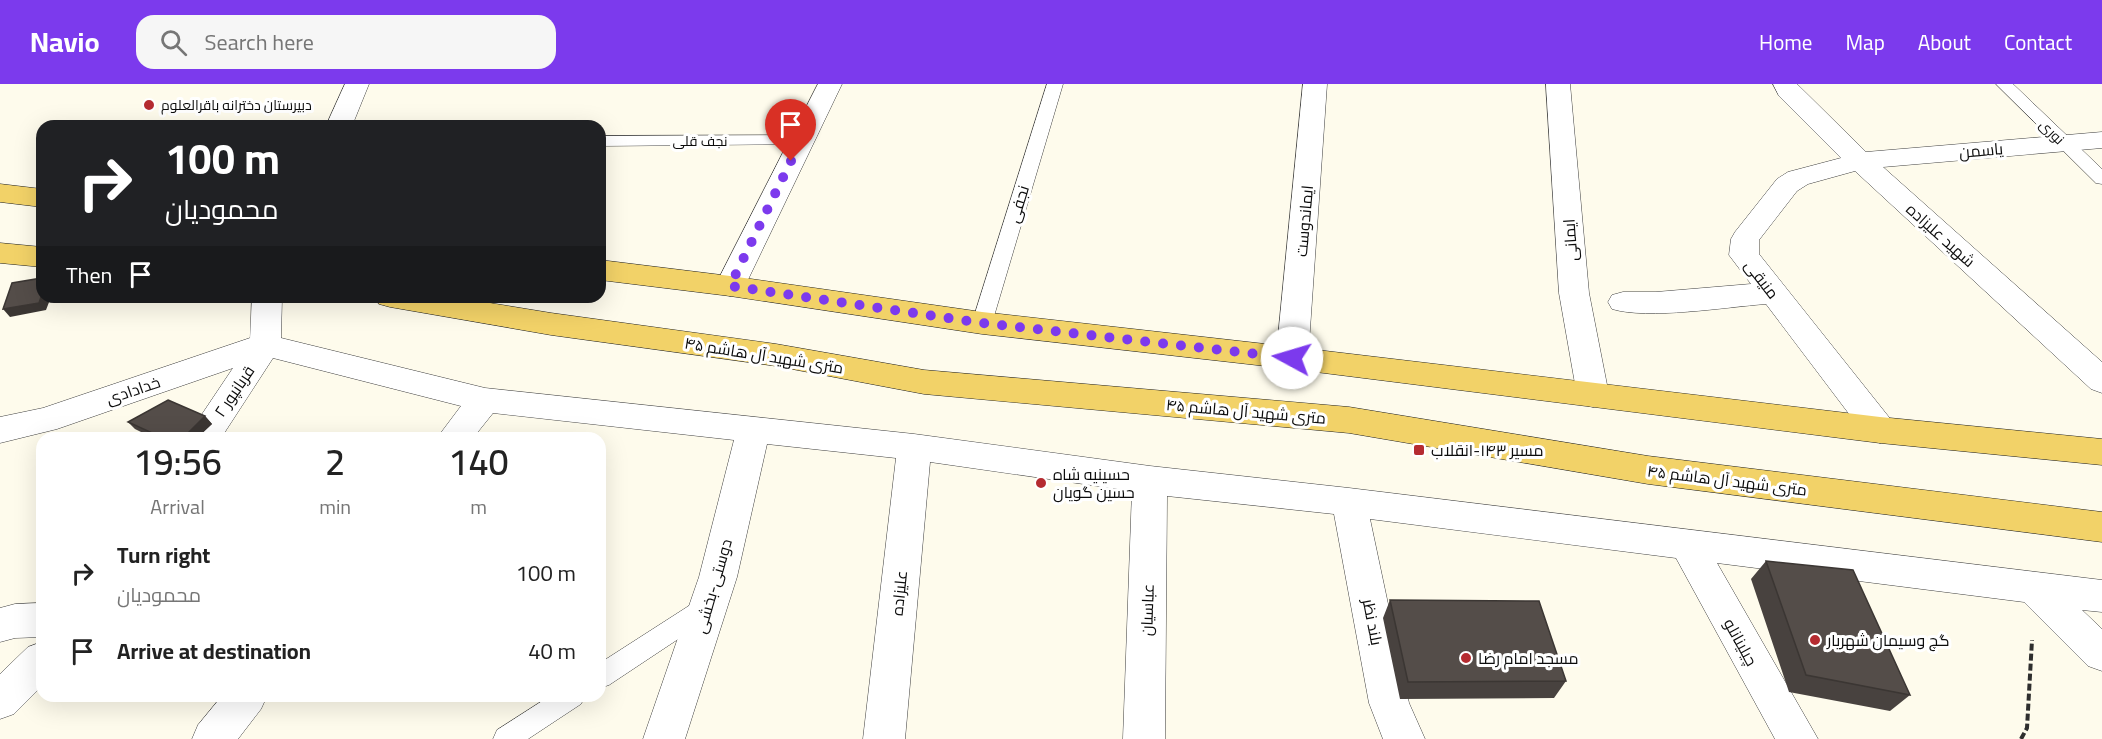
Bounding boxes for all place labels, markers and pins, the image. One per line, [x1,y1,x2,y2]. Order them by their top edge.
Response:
place label: دبیرستان دخترانه باقرالعلوم [161,92,312,118]
marker: دبیرستان دخترانه باقرالعلوم [142,98,156,112]
pin [765,99,816,161]
place label: مسیر ۱۴۳-انقلاب [1431,435,1544,465]
marker: مسیر ۱۴۳-انقلاب [1412,443,1426,457]
place label: حسینیه شاه حسین گویان [1053,459,1135,507]
marker: حسینیه شاه حسین گویان [1034,476,1048,490]
place label: گچ وسیمان شهریار [1826,625,1950,655]
marker: گچ وسیمان شهریار [1808,633,1822,647]
place label: مسجد امام رضا [1478,643,1579,673]
marker: مسجد امام رضا [1459,651,1473,665]

